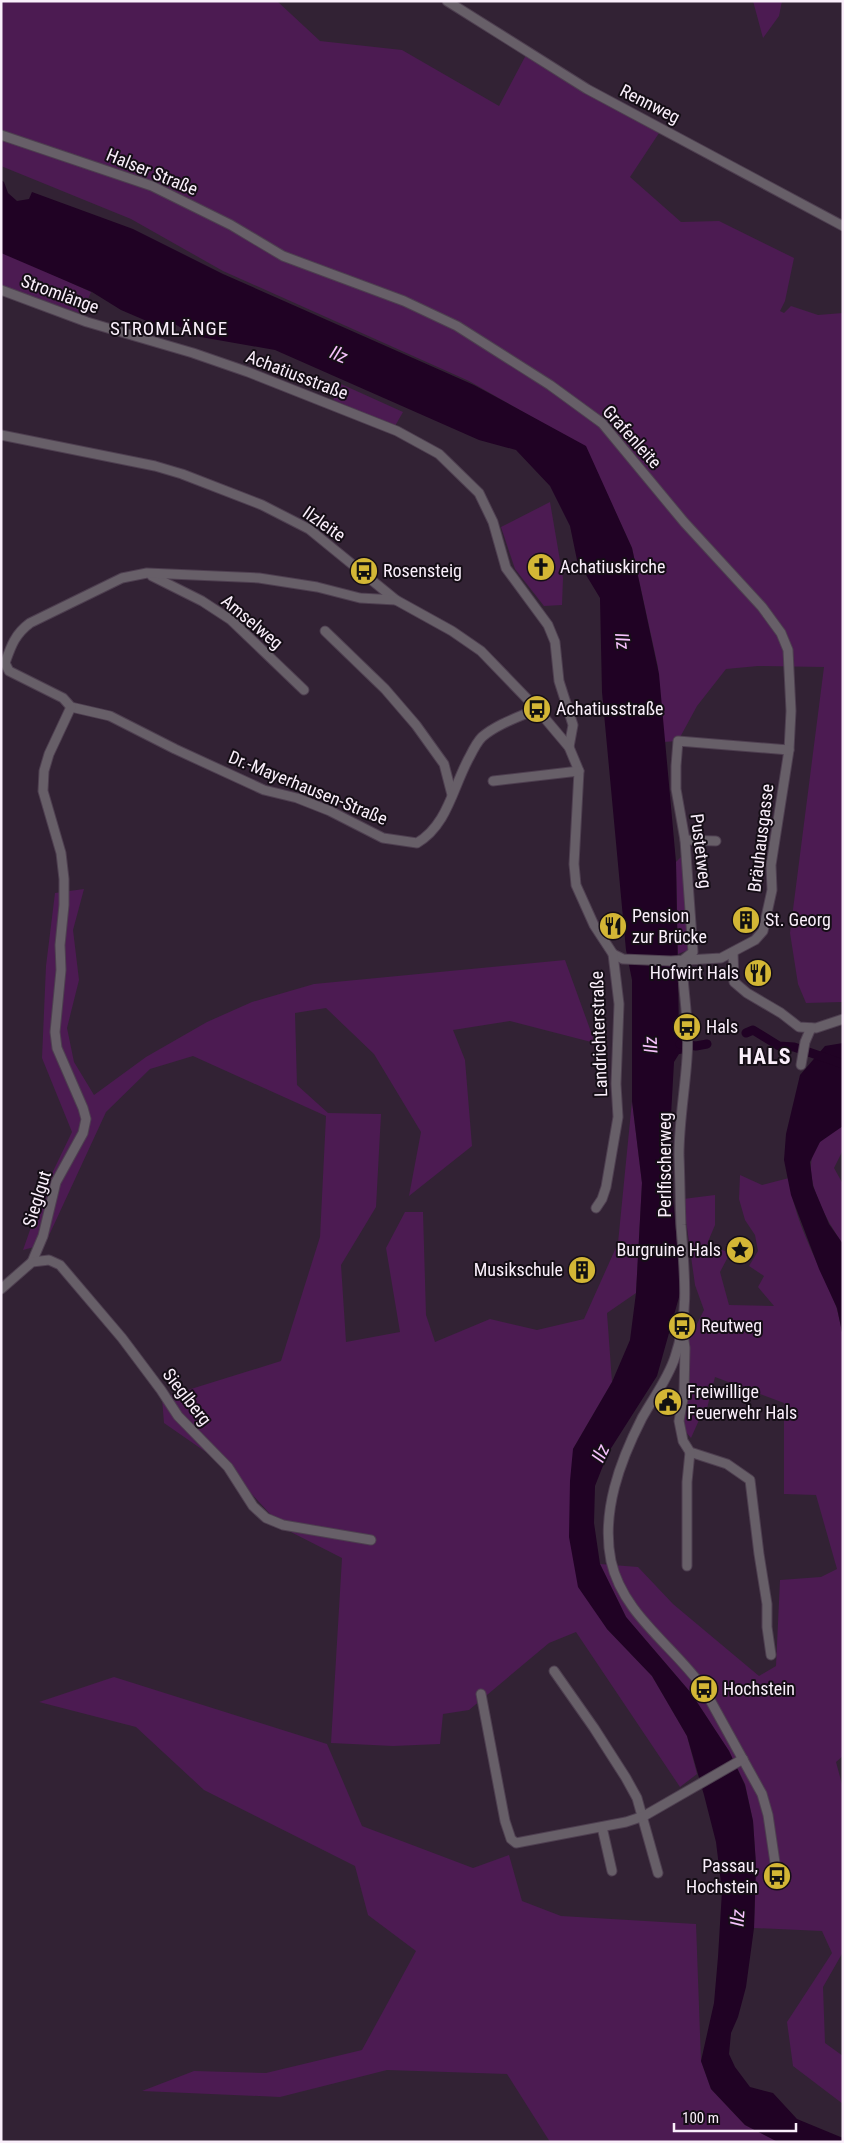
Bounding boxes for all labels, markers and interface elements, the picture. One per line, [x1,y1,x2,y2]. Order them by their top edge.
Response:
street label: Rennweg [617,80,684,128]
street label: Halser Straße [104,144,201,199]
street label: Stromlänge [18,270,102,317]
district label: STROMLÄNGE [110,317,228,340]
water label: Ilz [327,341,351,368]
street label: Achatiusstraße [243,345,351,404]
street label: Grafenleite [599,401,666,472]
street label: Ilzleite [299,502,350,546]
church icon: Achatiuskirche [526,552,556,582]
bus stop icon: Rosensteig [349,556,379,586]
place label: Achatiuskirche [560,556,665,577]
place label: Rosensteig [383,560,462,581]
street label: Amselweg [217,590,287,653]
water label: Ilz [610,631,635,651]
bus stop icon: Achatiusstraße [522,694,552,724]
place label: Achatiusstraße [556,698,664,719]
street label: Dr.-Mayerhausen-Straße [226,746,391,829]
street label: Bräuhausgasse [743,783,778,893]
street label: Pustetweg [687,812,716,889]
place label: Pension zur Brücke [632,905,707,947]
building icon: St. Georg [731,905,761,935]
place label: St. Georg [765,909,831,930]
restaurant icon: Pension zur Brücke [598,911,628,941]
restaurant icon: Hofwirt Hals [743,958,773,988]
place label: Hofwirt Hals [650,962,739,983]
street label: Landrichterstraße [586,971,611,1097]
bus stop icon: Hals [672,1012,702,1042]
place label: Hals [706,1016,738,1037]
water label: Ilz [639,1036,662,1054]
district label: HALS [738,1044,792,1069]
street label: Perlfischerweg [654,1112,675,1218]
street label: Sieglgut [18,1168,55,1230]
place icon: Burgruine Hals [725,1235,755,1265]
place label: Burgruine Hals [617,1239,721,1260]
building icon: Musikschule [567,1255,597,1285]
place label: Musikschule [474,1259,563,1280]
bus stop icon: Reutweg [667,1311,697,1341]
place label: Reutweg [701,1315,762,1336]
street label: Sieglberg [159,1364,216,1429]
place label: Freiwillige Feuerwehr Hals [687,1381,797,1423]
public building icon: Freiwillige Feuerwehr Hals [653,1387,683,1417]
water label: Ilz [586,1441,614,1466]
bus stop icon: Hochstein [689,1674,719,1704]
place label: Hochstein [723,1678,795,1699]
place label: Passau, Hochstein [686,1855,758,1897]
bus stop icon: Passau, Hochstein [762,1861,792,1891]
water label: Ilz [725,1909,750,1927]
scale bar [674,2100,796,2132]
text: 100 m [682,2109,719,2127]

